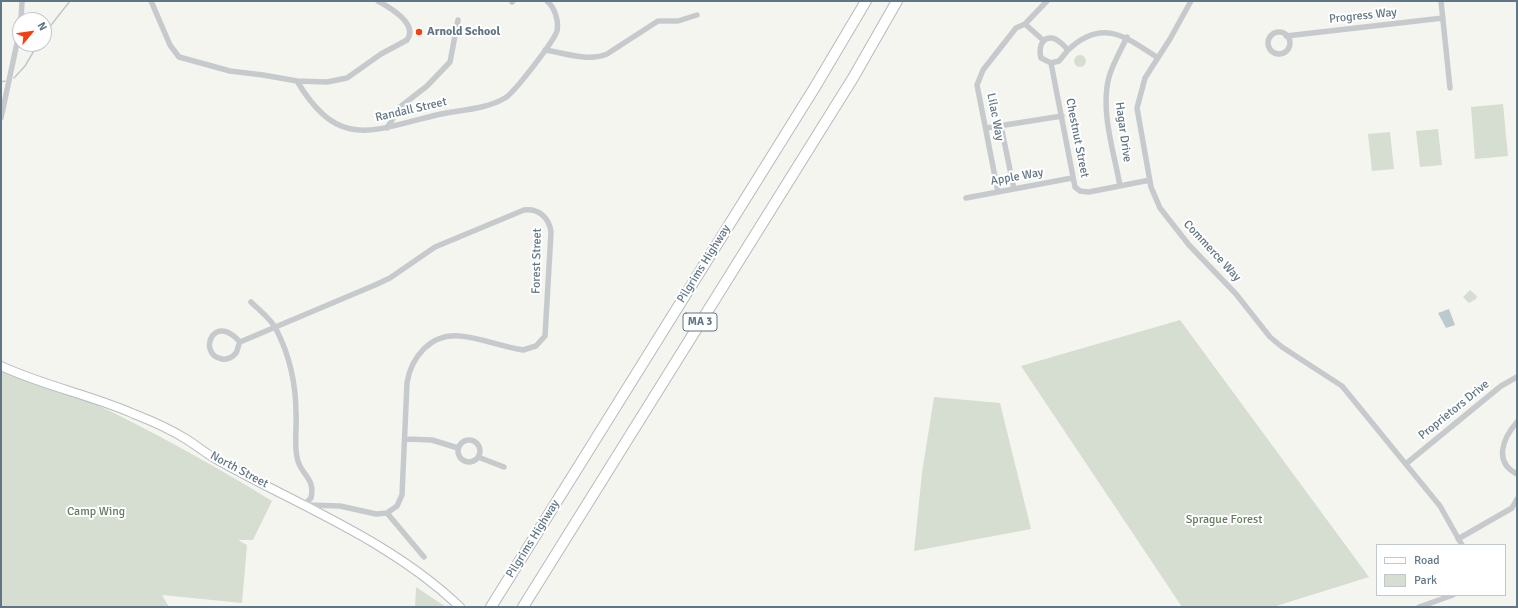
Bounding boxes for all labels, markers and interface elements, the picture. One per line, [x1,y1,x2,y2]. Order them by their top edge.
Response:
street label: Progress Way [1328,5,1398,27]
north arrow [12,12,52,52]
text: N [35,20,50,33]
place label: Arnold School [427,25,500,39]
marker: Arnold School [414,27,424,37]
street label: Lilac Way [983,92,1007,142]
street label: Randall Street [374,95,448,125]
street label: Chestnut Street [1062,97,1092,179]
street label: Hagar Drive [1112,101,1134,163]
street label: Apple Way [989,165,1045,189]
street label: Commerce Way [1180,217,1244,285]
street label: Pilgrims Highway [674,222,734,306]
street label: Forest Street [529,228,545,294]
road number: MA 3 [683,313,717,331]
street label: Proprietors Drive [1416,377,1492,443]
street label: North Street [207,449,271,491]
street label: Pilgrims Highway [503,497,563,581]
park label: Camp Wing [67,505,125,519]
park label: Sprague Forest [1186,513,1262,527]
legend [1376,544,1506,596]
text: Road [1414,553,1440,568]
text: Park [1414,573,1437,588]

